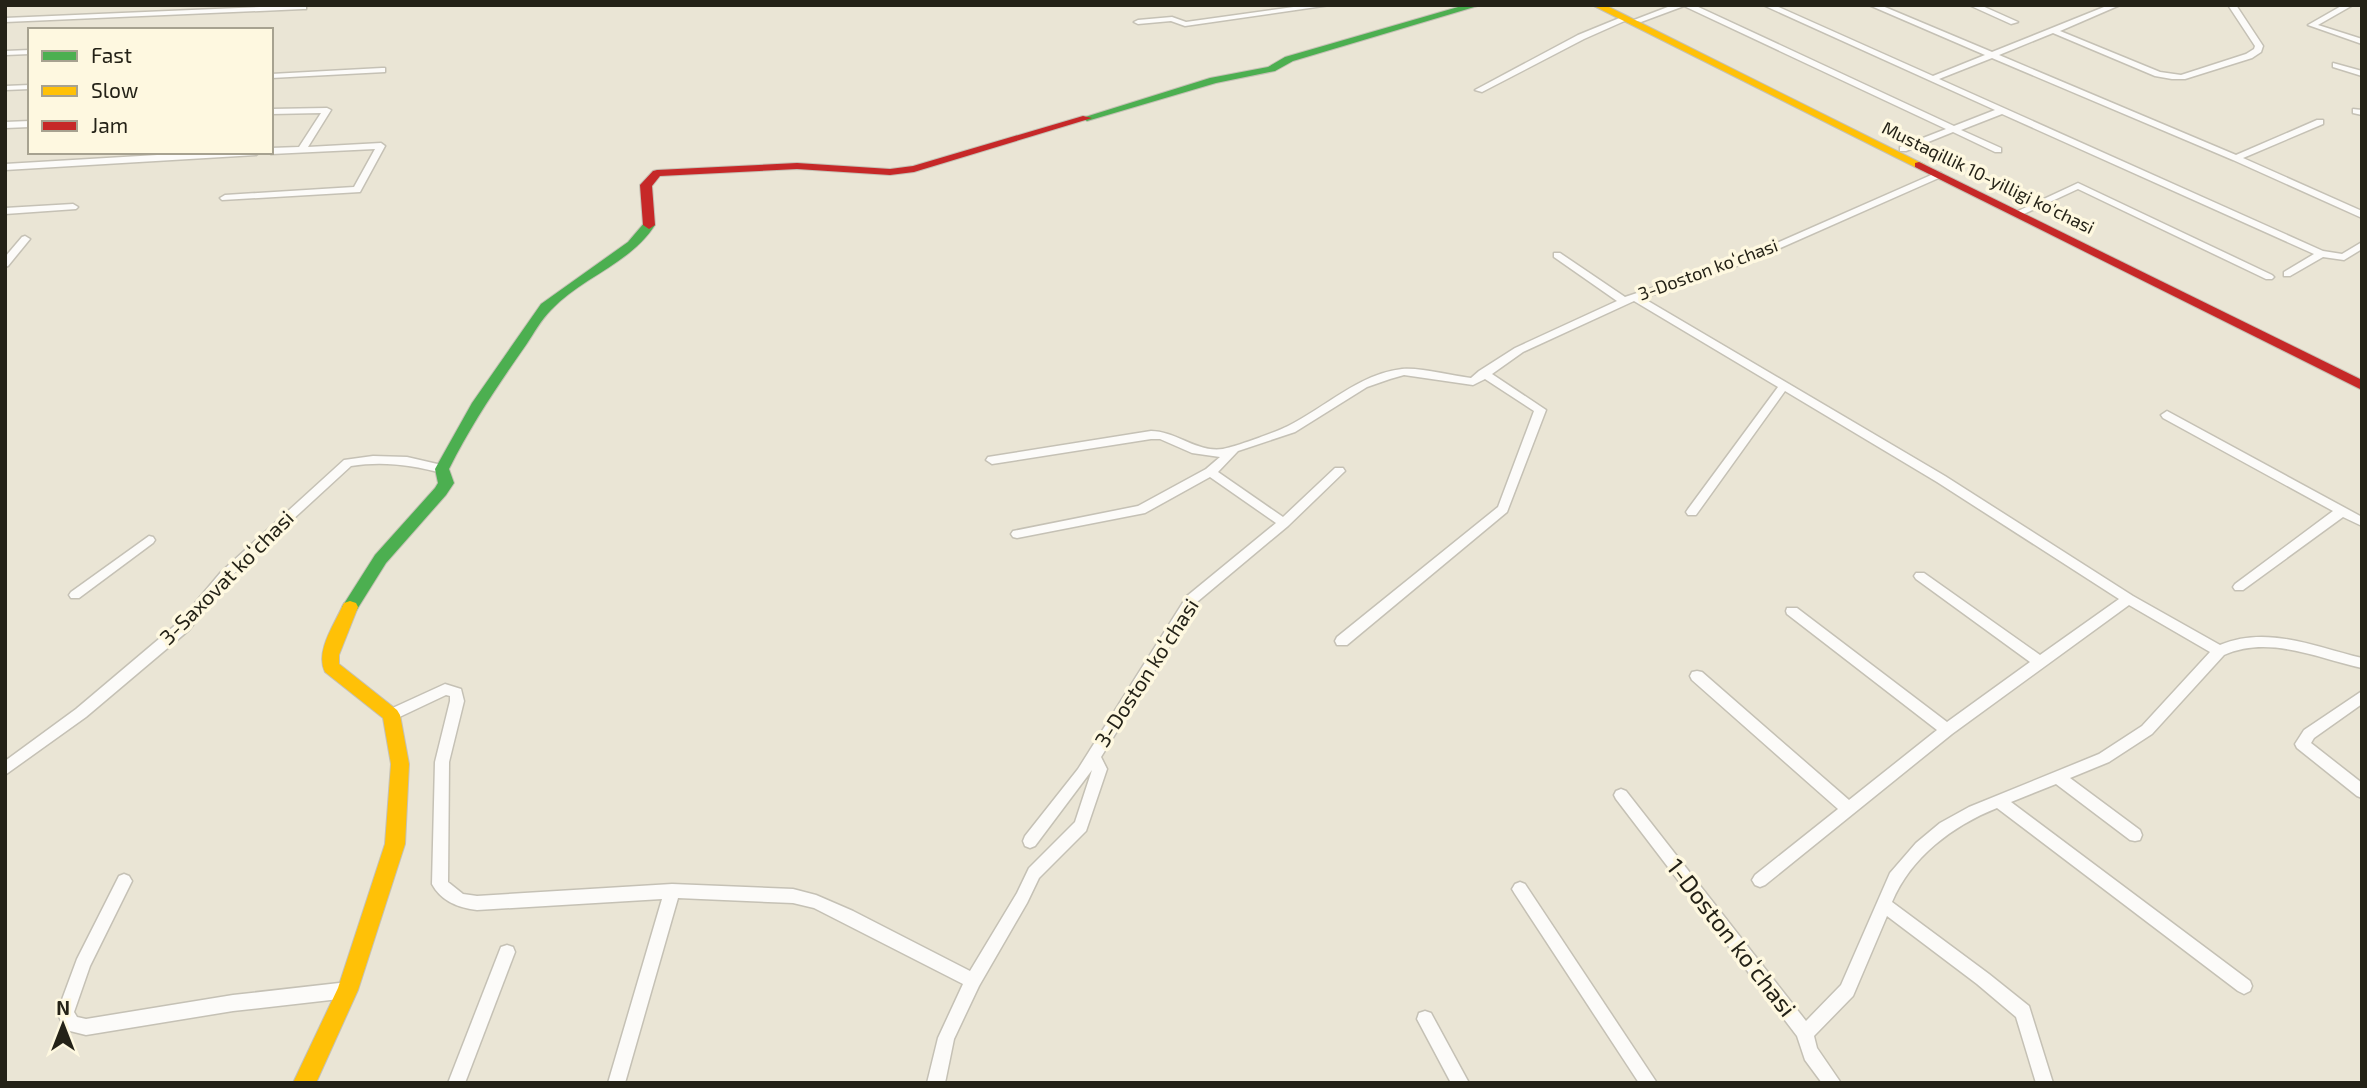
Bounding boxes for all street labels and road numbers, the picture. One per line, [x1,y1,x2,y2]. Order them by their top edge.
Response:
street label: Mustaqillik 10-yilligi ko'chasi [1879,116,2098,238]
street label: 3-Doston koʻchasi [1635,234,1780,305]
street label: 3-Saxovat koʻchasi [154,505,298,649]
street label: 3-Doston koʻchasi [1089,593,1203,751]
street label: 1-Doston koʻchasi [1662,852,1803,1022]

